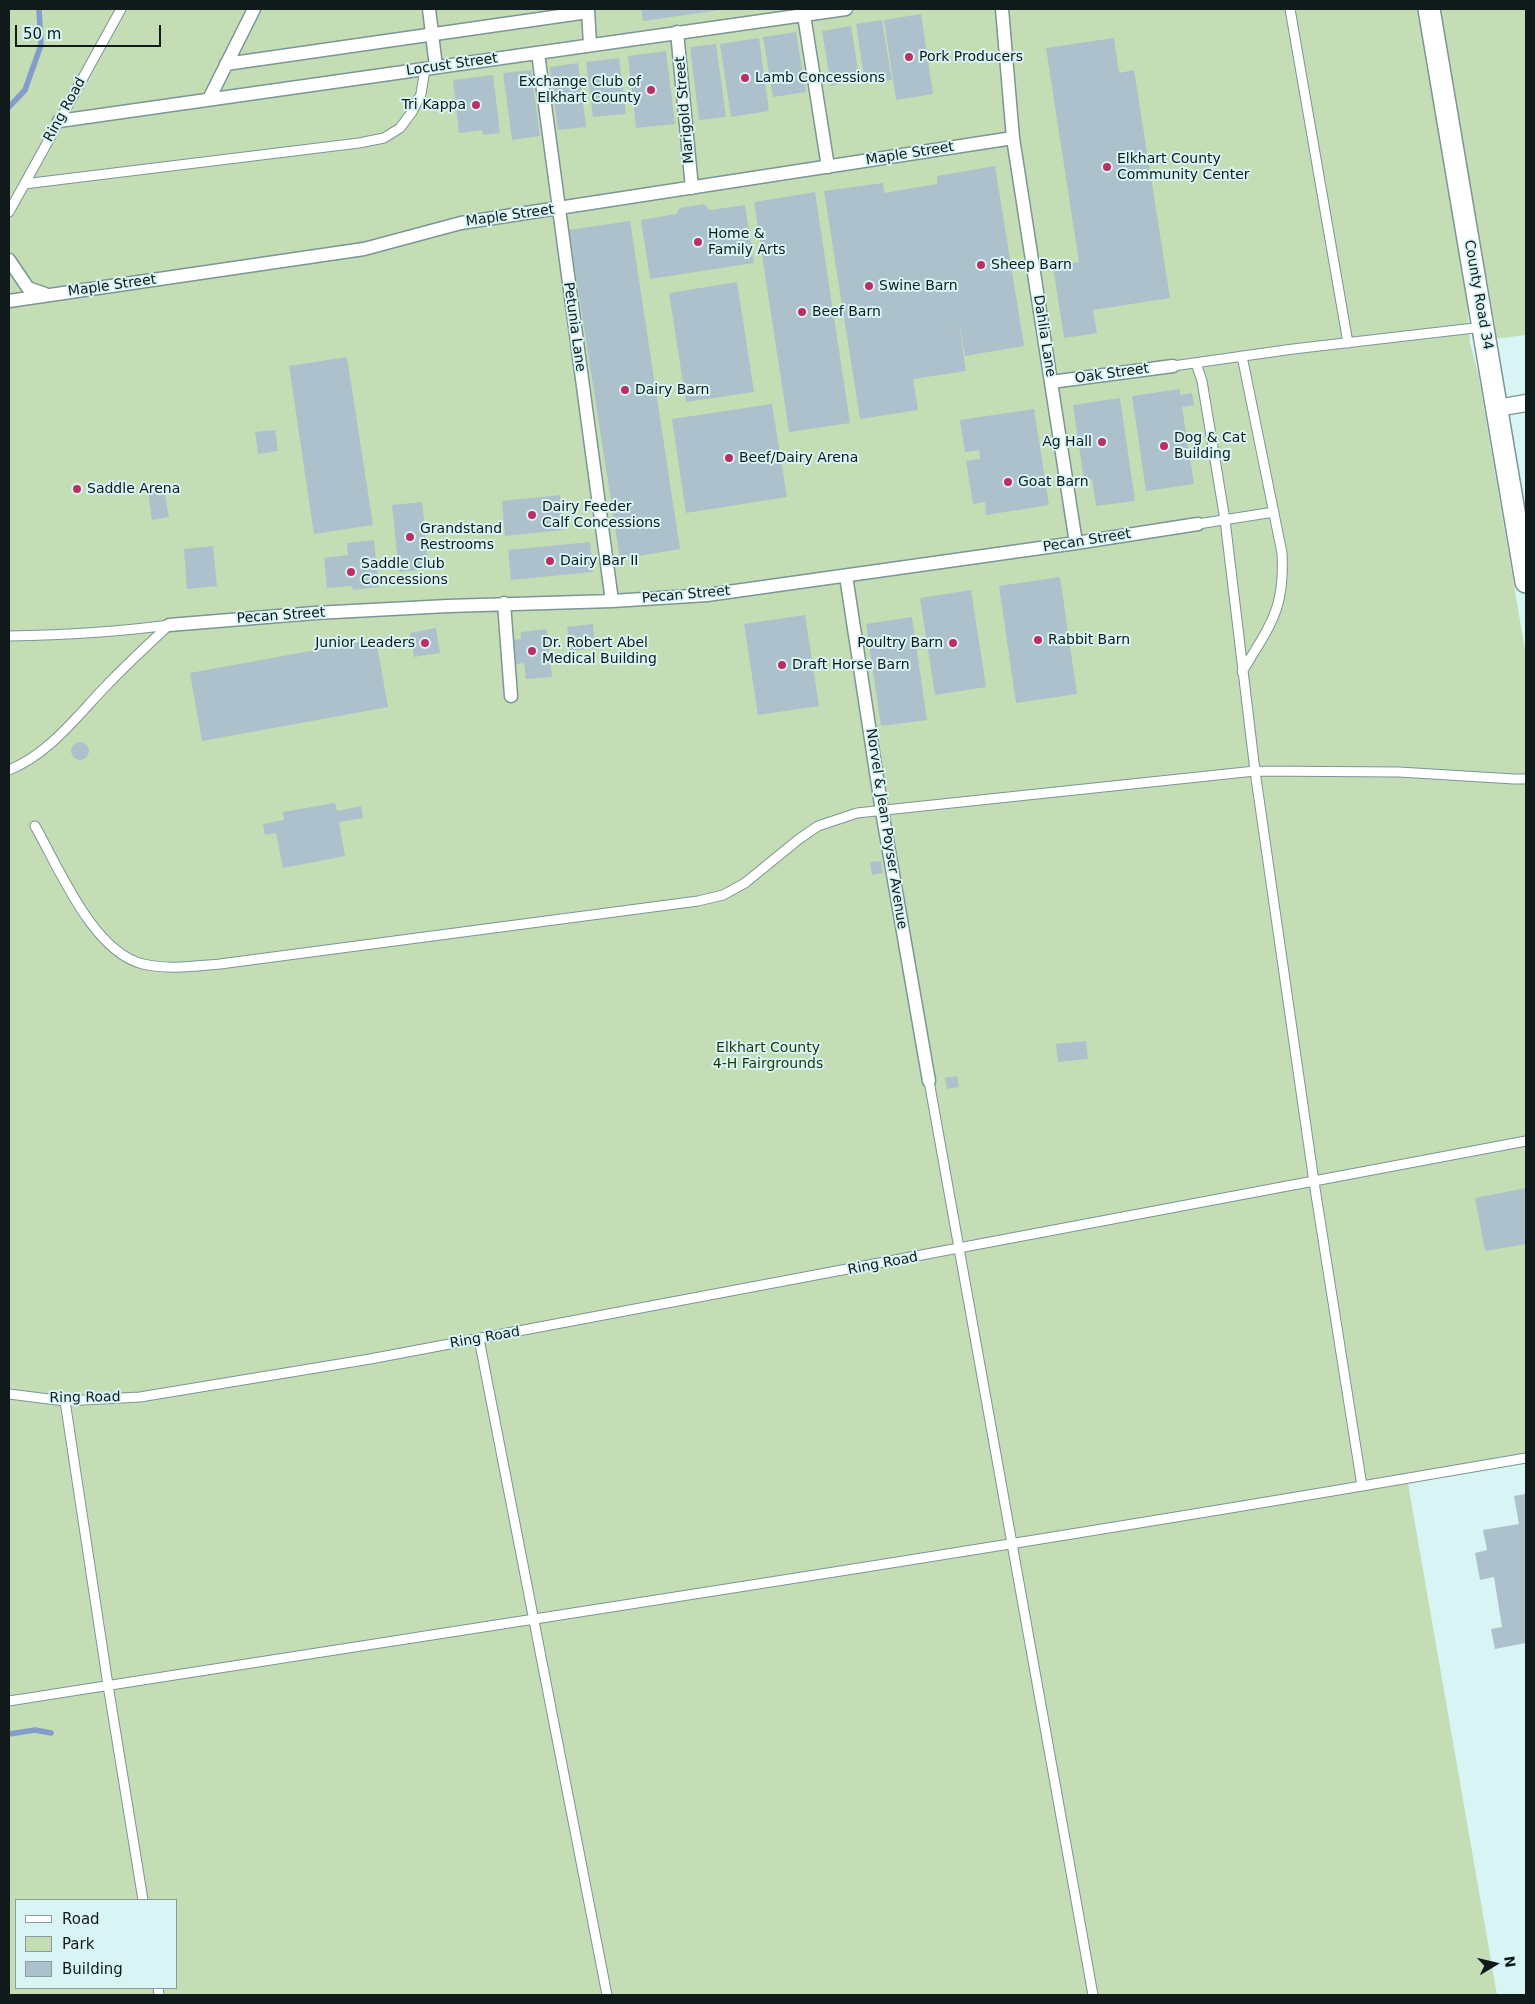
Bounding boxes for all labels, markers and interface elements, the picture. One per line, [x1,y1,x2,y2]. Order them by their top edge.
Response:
scale bar [18,15,164,47]
text: 50 m [23,25,61,43]
place label: Pork Producers [919,49,1023,65]
street label: Locust Street [405,50,499,80]
marker: Pork Producers [903,51,915,63]
street label: Marigold Street [672,56,698,164]
place label: Lamb Concessions [755,70,885,86]
marker: Lamb Concessions [739,72,751,84]
place label: Exchange Club of Elkhart County [519,74,641,106]
street label: Ring Road [40,75,90,145]
marker: Exchange Club of Elkhart County [645,84,657,96]
place label: Tri Kappa [402,97,466,113]
marker: Tri Kappa [470,99,482,111]
street label: Maple Street [865,139,955,169]
place label: Elkhart County Community Center [1117,151,1250,184]
marker: Elkhart County Community Center [1101,161,1113,173]
street label: Maple Street [465,201,555,231]
place label: Home & Family Arts [708,226,786,258]
marker: Home & Family Arts [692,236,704,248]
street label: County Road 34 [1460,239,1496,351]
place label: Sheep Barn [991,257,1072,273]
marker: Sheep Barn [975,259,987,271]
street label: Maple Street [67,271,157,301]
place label: Swine Barn [879,278,958,294]
marker: Swine Barn [863,280,875,292]
street label: Petunia Lane [559,281,589,373]
street label: Dahlia Lane [1029,294,1059,378]
place label: Beef Barn [812,304,881,320]
marker: Beef Barn [796,306,808,318]
street label: Oak Street [1074,360,1150,388]
place label: Dairy Barn [635,382,709,398]
marker: Dairy Barn [619,384,631,396]
place label: Dog & Cat Building [1174,430,1246,462]
place label: Ag Hall [1042,434,1092,450]
marker: Ag Hall [1096,436,1108,448]
marker: Dog & Cat Building [1158,440,1170,452]
place label: Beef/Dairy Arena [739,450,858,466]
marker: Beef/Dairy Arena [723,452,735,464]
place label: Goat Barn [1018,474,1088,490]
marker: Goat Barn [1002,476,1014,488]
place label: Saddle Arena [87,481,180,497]
marker: Saddle Arena [71,483,83,495]
place label: Dairy Feeder Calf Concessions [542,499,660,532]
marker: Dairy Feeder Calf Concessions [526,509,538,521]
place label: Grandstand Restrooms [420,521,502,554]
street label: Pecan Street [1042,526,1132,556]
marker: Grandstand Restrooms [404,531,416,543]
place label: Dairy Bar II [560,553,638,569]
marker: Dairy Bar II [544,555,556,567]
place label: Saddle Club Concessions [361,556,448,588]
marker: Saddle Club Concessions [345,566,357,578]
street label: Pecan Street [641,583,731,607]
street label: Pecan Street [236,605,326,627]
place label: Rabbit Barn [1048,632,1130,648]
marker: Rabbit Barn [1032,634,1044,646]
place label: Junior Leaders [315,635,415,651]
place label: Dr. Robert Abel Medical Building [542,635,657,668]
place label: Poultry Barn [857,635,943,651]
marker: Junior Leaders [419,637,431,649]
marker: Poultry Barn [947,637,959,649]
marker: Dr. Robert Abel Medical Building [526,645,538,657]
place label: Draft Horse Barn [792,657,910,673]
marker: Draft Horse Barn [776,659,788,671]
street label: Norvel & Jean Poyser Avenue [862,727,910,931]
park label: Elkhart County 4-H Fairgrounds [713,1040,823,1072]
street label: Ring Road [847,1249,919,1279]
street label: Ring Road [449,1324,521,1352]
street label: Ring Road [49,1389,121,1407]
legend [15,1899,178,1989]
text: Road [62,1910,100,1928]
text: Park [62,1935,94,1953]
north arrow [1470,1939,1520,1989]
text: N [1501,1955,1519,1969]
text: Building [62,1960,123,1978]

